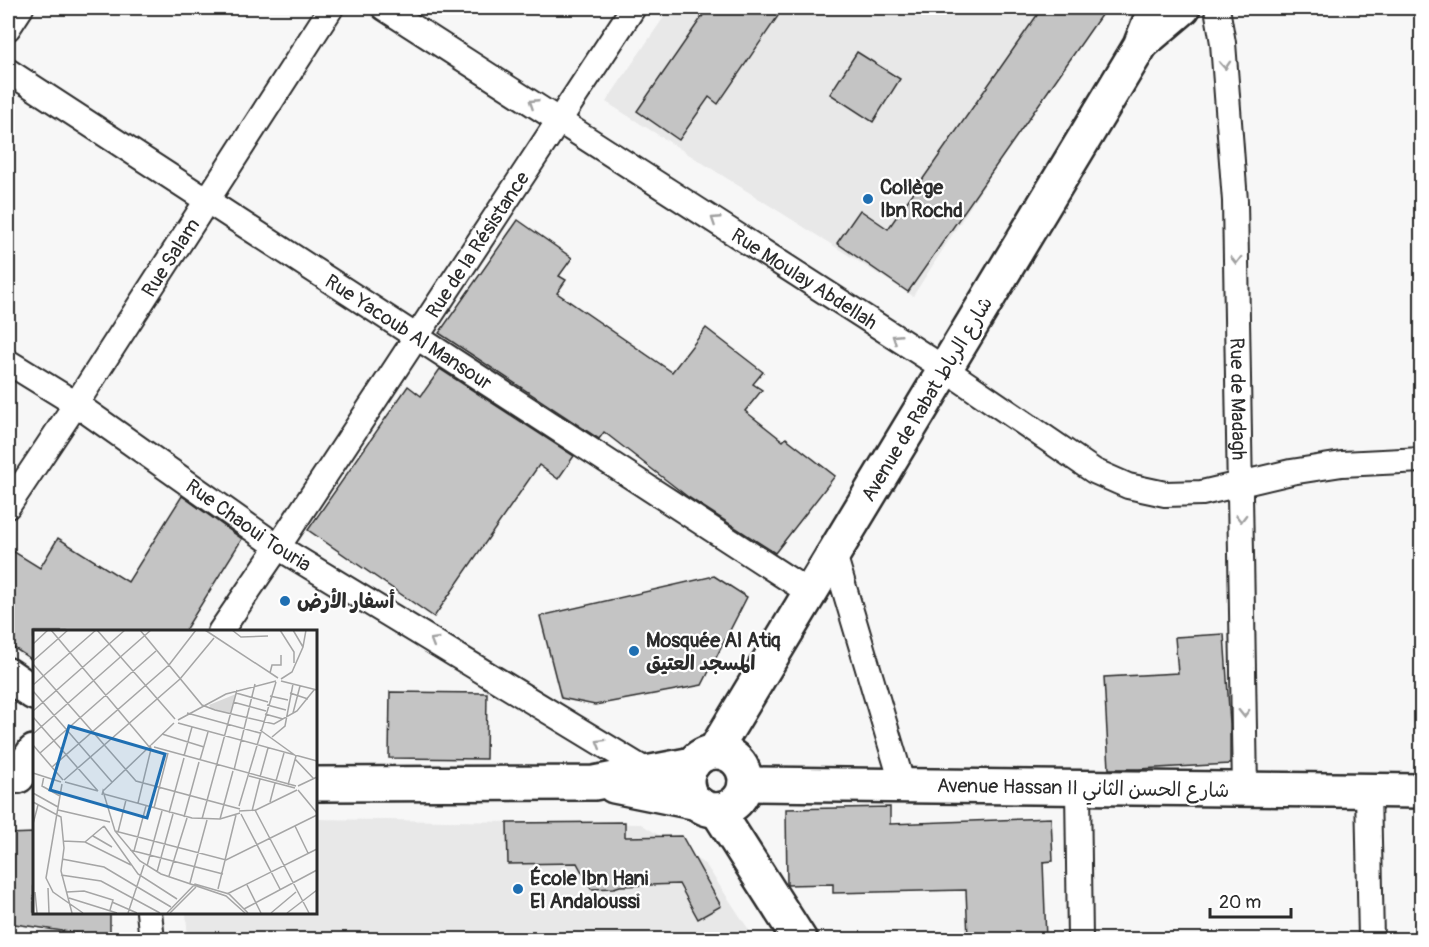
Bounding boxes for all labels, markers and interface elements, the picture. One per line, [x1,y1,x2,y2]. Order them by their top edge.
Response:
one-way arrow [1218,61,1231,70]
one-way arrow [529,99,539,111]
street label: Rue de la Résistance [420,166,535,323]
place label: Collège Ibn Rochd [880,175,963,223]
marker: Collège Ibn Rochd [861,192,875,206]
street label: Rue Salam [136,213,205,301]
one-way arrow [710,217,721,228]
street label: Rue Moulay Abdellah [727,222,882,335]
one-way arrow [1230,256,1242,265]
street label: Rue Yacoub Al Mansour [320,268,497,395]
street label: Avenue de Rabat شارع الرباط [856,292,999,507]
one-way arrow [892,333,902,345]
street label: Rue de Madagh [1225,338,1252,461]
street label: Rue Chaoui Touria [181,473,316,577]
one-way arrow [1235,513,1247,522]
place label: أسفار الأرض [297,588,395,614]
marker: أسفار الأرض [278,594,292,608]
place label: Mosquée Al Atiq المسجد العتيق [646,628,781,676]
inset map [33,630,316,914]
one-way arrow [430,637,440,649]
marker: Mosquée Al Atiq المسجد العتيق [627,644,641,658]
one-way arrow [1238,708,1250,717]
one-way arrow [596,738,606,750]
street label: Avenue Hassan II شارع الحسن الثاني [936,773,1229,808]
place label: École Ibn Hani El Andaloussi [530,866,649,914]
scale bar [1210,881,1291,919]
marker: École Ibn Hani El Andaloussi [511,882,525,896]
text: 20 m [1219,891,1261,914]

